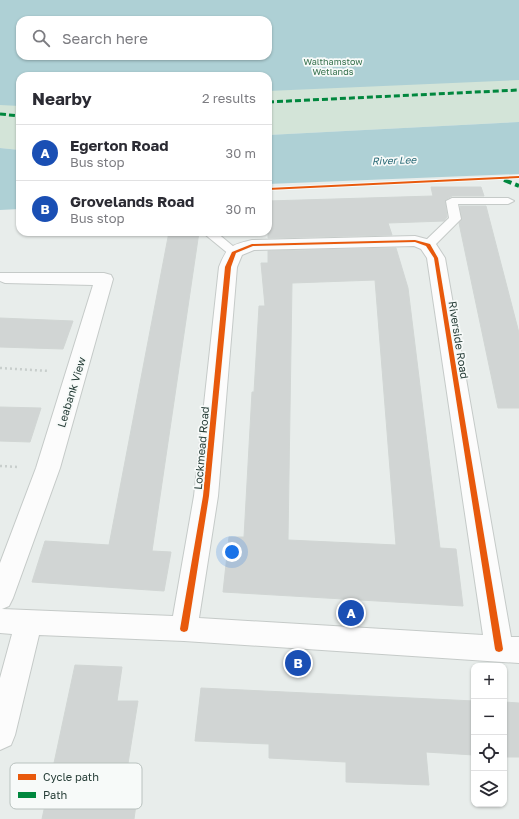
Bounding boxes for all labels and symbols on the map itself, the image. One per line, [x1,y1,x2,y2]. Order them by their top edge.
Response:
park label: Walthamstow Wetlands [303,56,363,77]
water label: River Lee [372,153,418,167]
street label: Riverside Road [446,300,472,380]
street label: Leabank View [54,355,88,429]
street label: Lockmead Road [191,406,211,490]
your location [222,542,242,562]
pin: A [338,598,364,628]
pin: B [285,648,311,678]
legend [10,763,142,809]
text: Cycle path [43,770,99,783]
text: Path [43,788,67,801]

